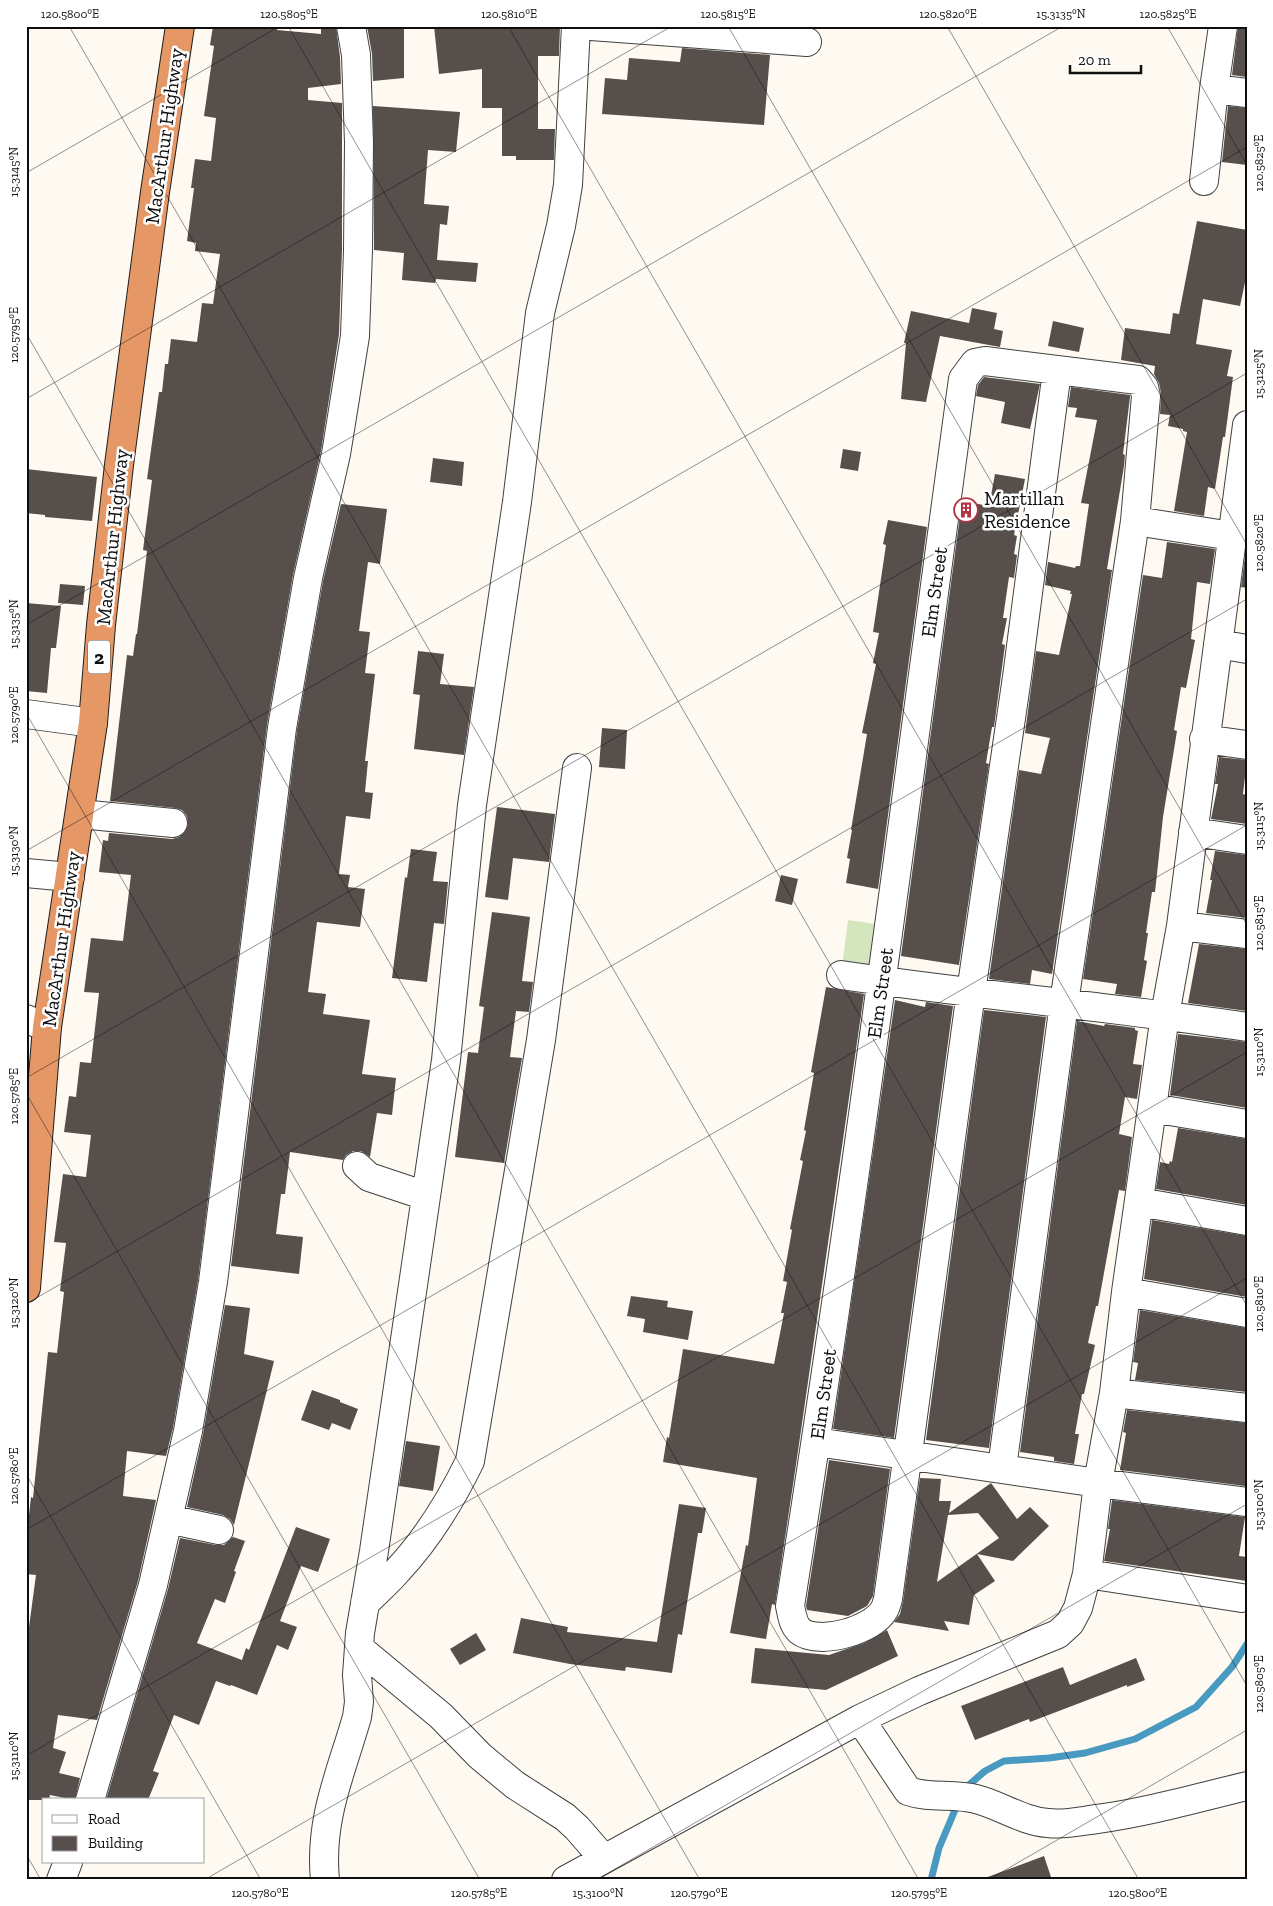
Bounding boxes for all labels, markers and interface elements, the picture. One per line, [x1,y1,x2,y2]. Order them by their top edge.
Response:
text: 120.5800°E [41,7,99,21]
text: 120.5805°E [260,7,318,21]
text: 120.5810°E [481,7,537,21]
text: 120.5815°E [700,7,756,21]
text: 120.5820°E [919,7,977,21]
text: 15.3135°N [1036,7,1086,21]
text: 120.5825°E [1140,7,1196,21]
scale bar [1070,42,1142,74]
street label: MacArthur Highway [140,46,188,225]
text: 20 m [1078,51,1111,69]
text: 120.5825°E [1252,135,1266,191]
text: 15.3145°N [7,147,21,197]
text: 120.5795°E [7,307,21,363]
text: 15.3125°N [1252,349,1266,399]
street label: MacArthur Highway [91,447,133,626]
place label: Martillan Residence [984,486,1070,533]
building icon: Martillan Residence [953,497,979,523]
text: 120.5820°E [1252,514,1266,572]
street label: Elm Street [916,544,952,639]
text: 15.3135°N [7,599,21,649]
road number: 2 [88,640,110,674]
text: 120.5790°E [7,687,21,743]
text: 15.3115°N [1252,802,1266,850]
text: 15.3130°N [7,826,21,876]
street label: MacArthur Highway [37,849,85,1028]
text: 120.5815°E [1252,895,1266,951]
street label: Elm Street [862,945,898,1040]
text: 15.3110°N [1252,1027,1266,1076]
text: 120.5785°E [7,1068,21,1124]
text: 120.5810°E [1252,1276,1266,1332]
text: 15.3120°N [7,1278,21,1328]
street label: Elm Street [805,1346,841,1441]
text: 120.5780°E [7,1447,21,1505]
text: 15.3100°N [1252,1479,1266,1531]
text: 120.5805°E [1252,1655,1266,1713]
text: 15.3110°N [7,1731,21,1780]
legend [42,1798,205,1864]
text: Road [88,1810,121,1828]
text: Building [88,1834,143,1852]
text: 120.5780°E [231,1886,289,1900]
text: 120.5785°E [451,1886,507,1900]
text: 15.3100°N [572,1886,624,1900]
text: 120.5790°E [671,1886,727,1900]
text: 120.5795°E [891,1886,947,1900]
text: 120.5800°E [1109,1886,1167,1900]

